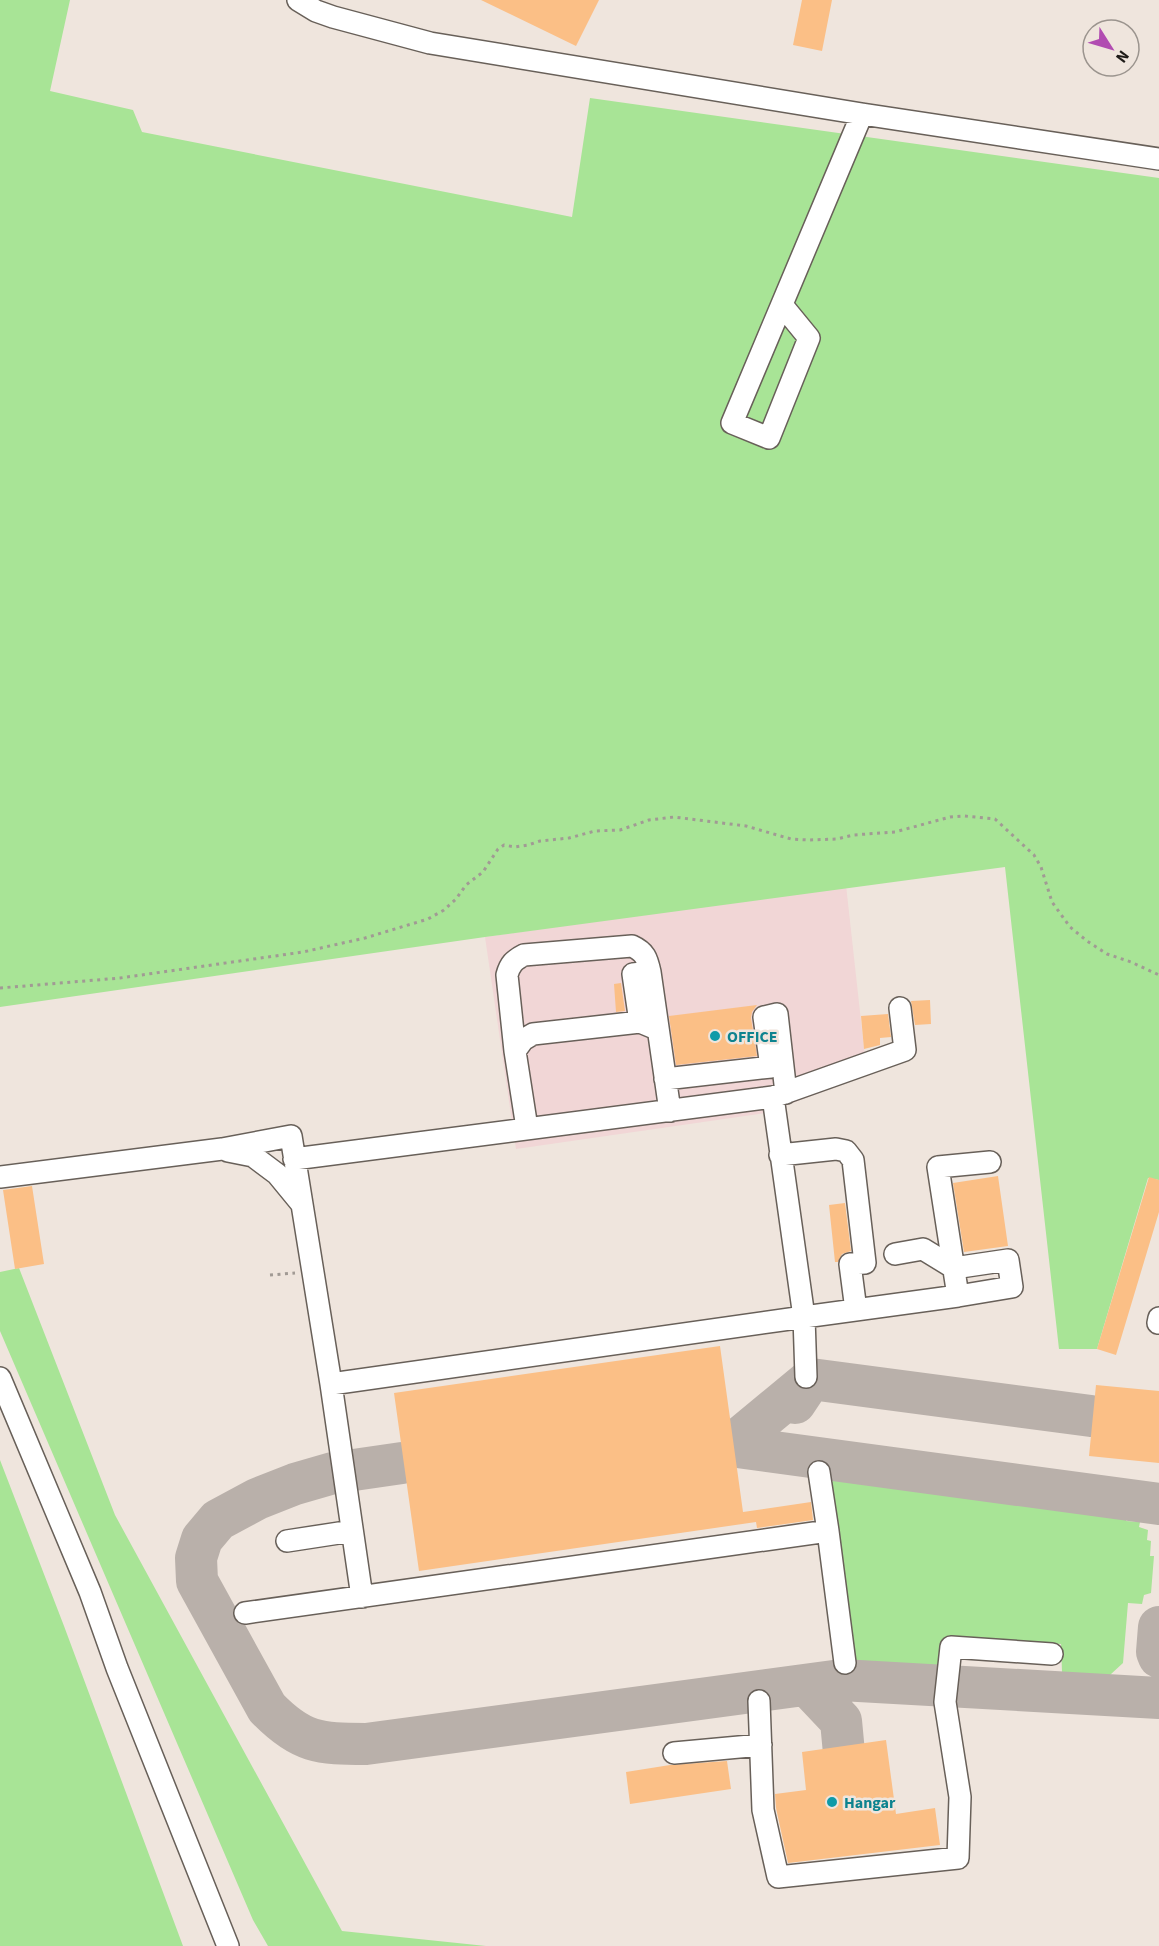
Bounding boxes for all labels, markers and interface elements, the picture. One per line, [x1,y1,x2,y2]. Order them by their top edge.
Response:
north arrow [1081,18,1141,78]
text: N [1110,46,1134,67]
place label: OFFICE [727,1026,778,1048]
marker: OFFICE [708,1029,722,1043]
place label: Hangar [844,1792,896,1814]
marker: Hangar [825,1795,839,1809]

